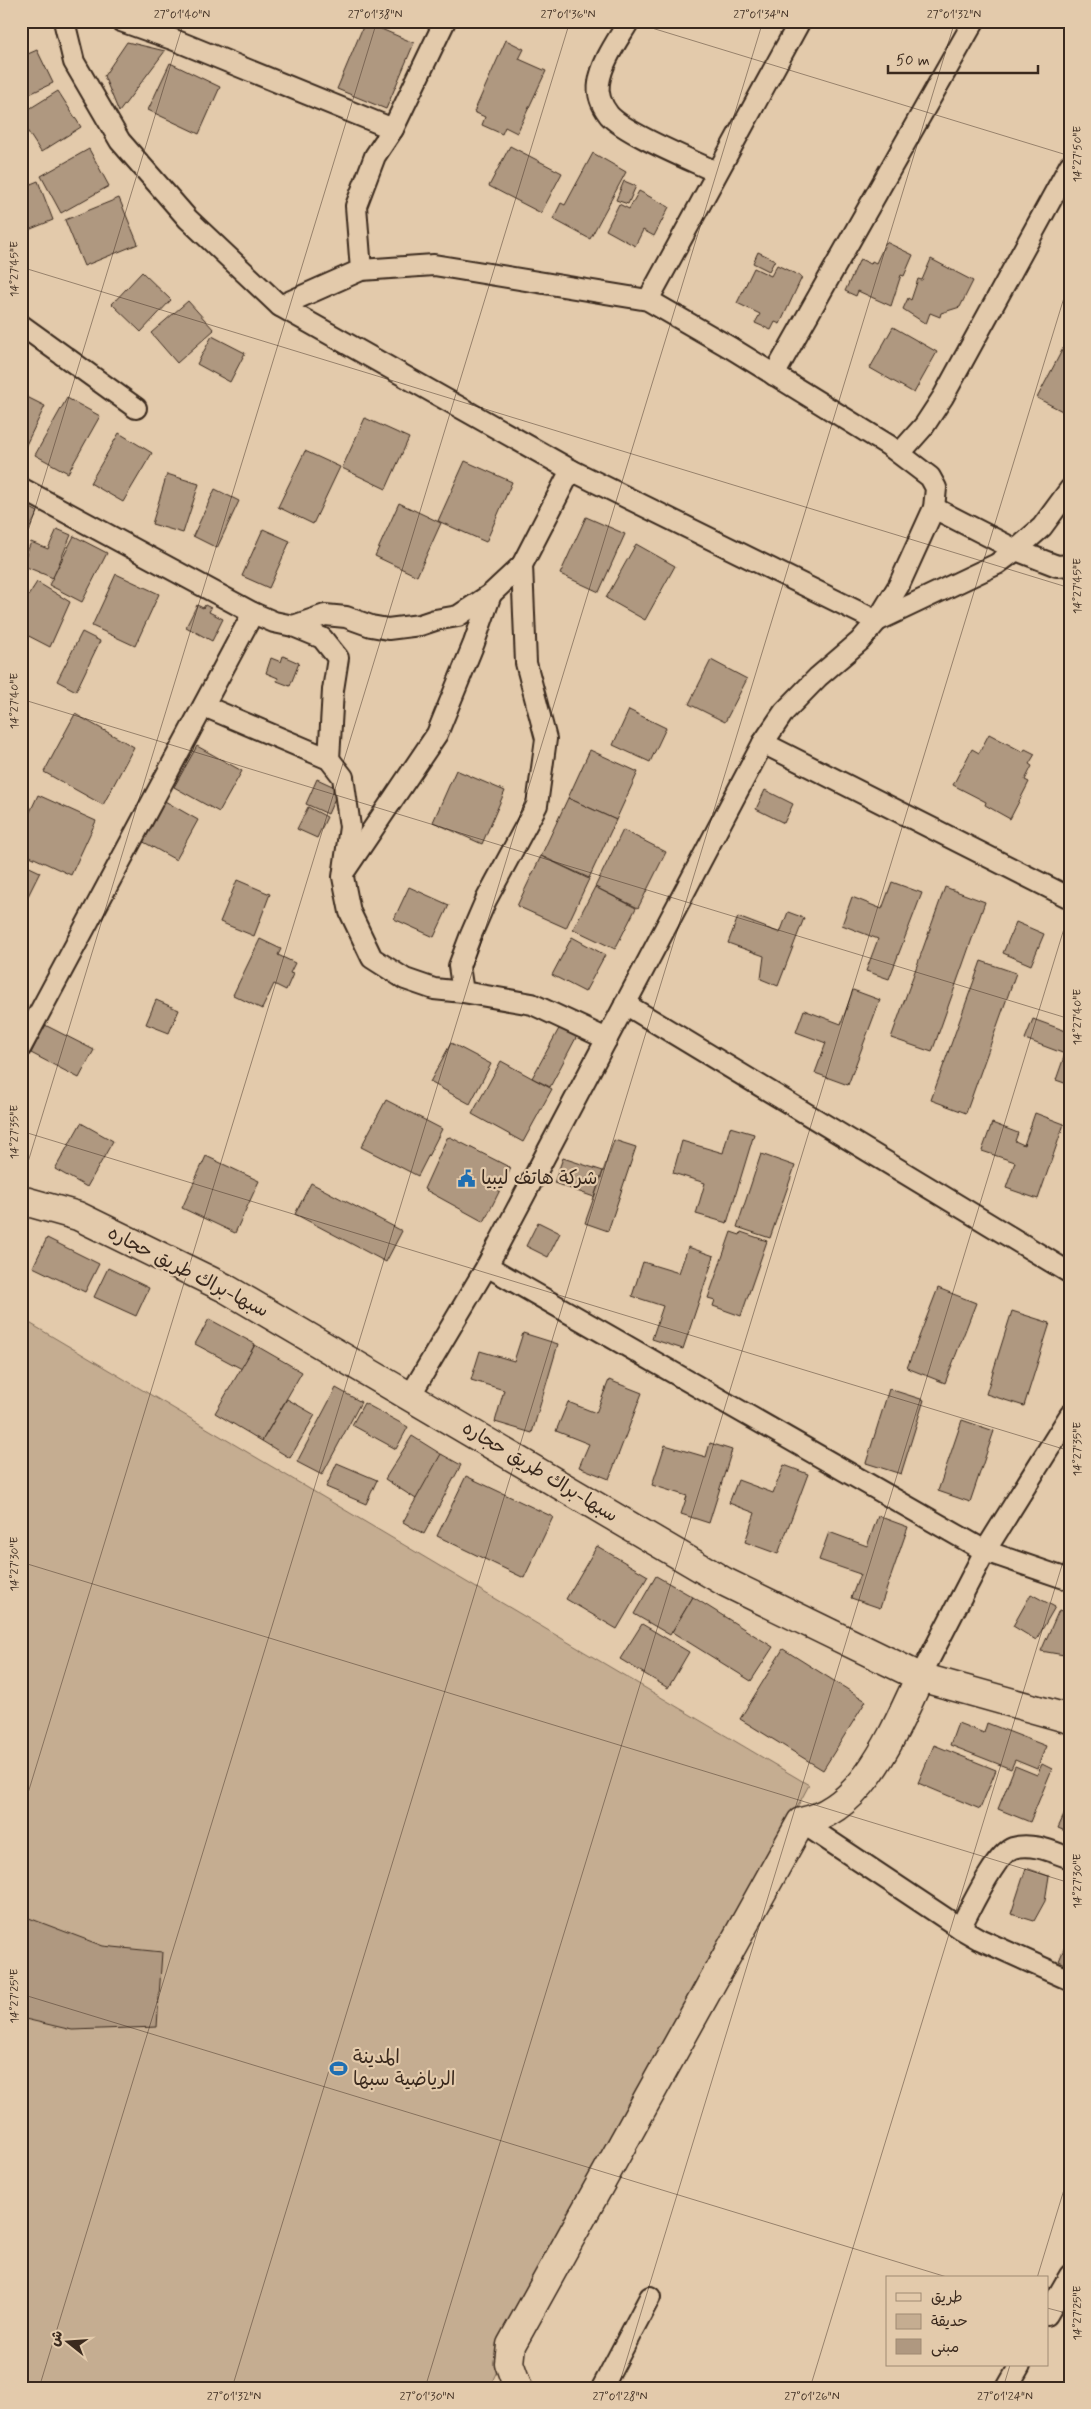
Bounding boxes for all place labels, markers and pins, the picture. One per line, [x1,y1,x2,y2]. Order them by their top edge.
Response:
place label: شركة هاتف ليبيا [481,1166,597,1191]
public building icon: شركة هاتف ليبيا [457,1168,477,1188]
place label: المدينة الرياضية سبها [353,2045,456,2092]
sports icon: المدينة الرياضية سبها [329,2058,349,2078]

